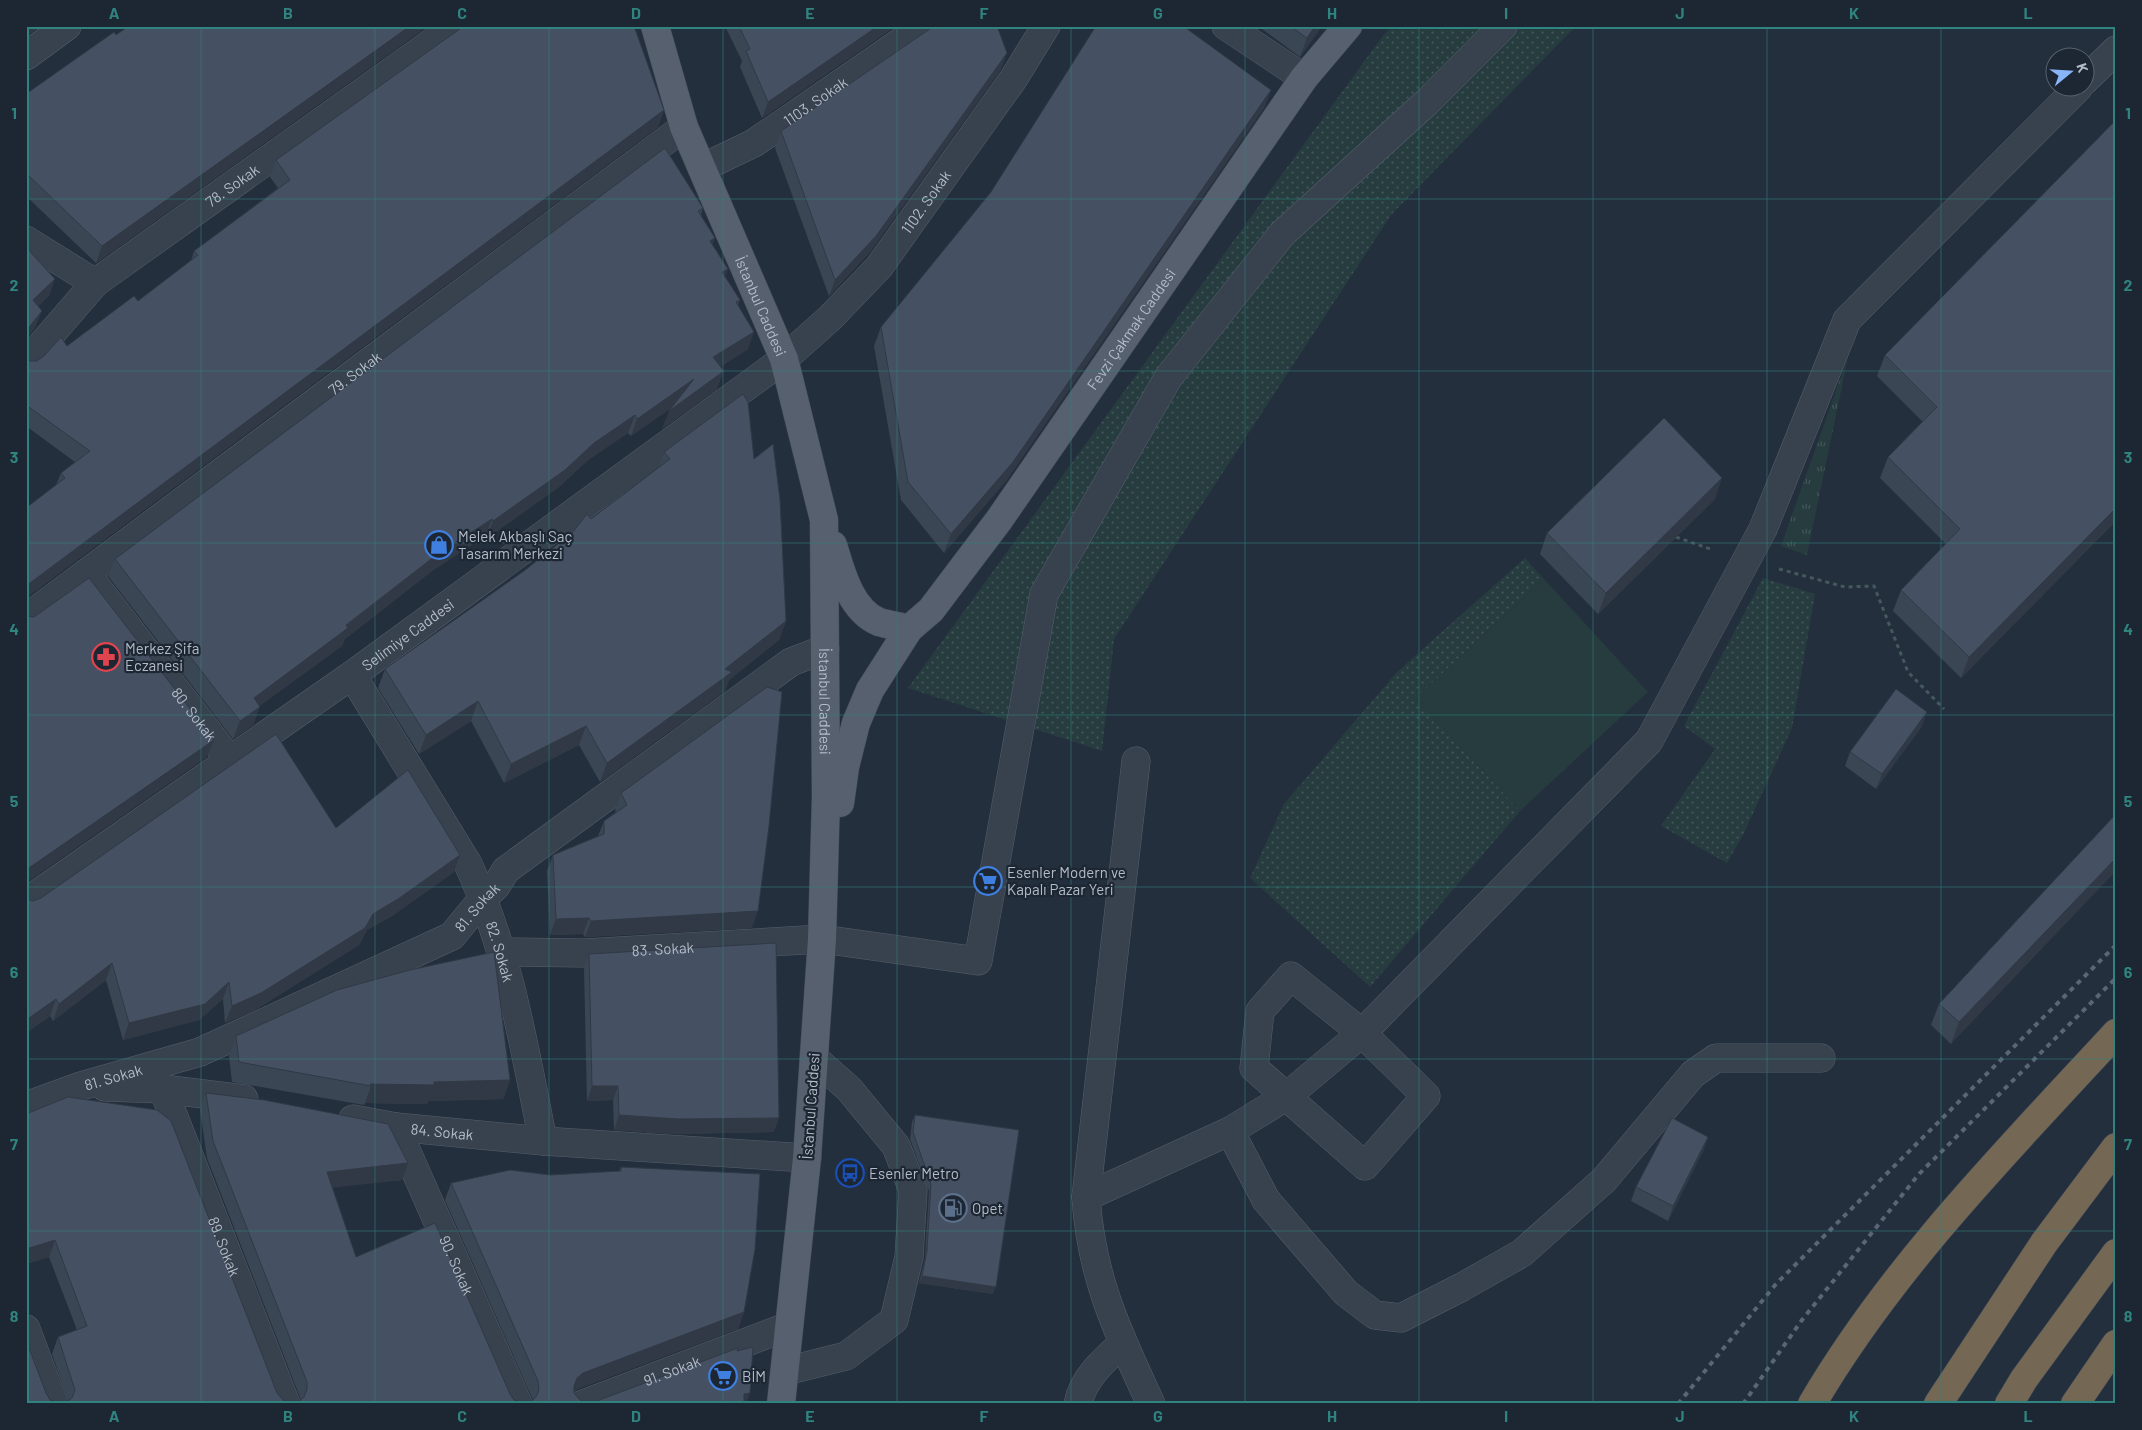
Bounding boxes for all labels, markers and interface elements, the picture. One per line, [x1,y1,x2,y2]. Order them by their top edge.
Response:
text: A [109,3,120,22]
text: B [283,3,293,22]
text: C [457,3,467,22]
text: D [631,3,641,22]
text: E [805,3,815,22]
text: F [980,3,989,22]
text: G [1153,3,1163,22]
text: H [1327,3,1337,22]
text: I [1504,3,1508,22]
text: J [1675,3,1685,22]
text: K [1849,3,1859,22]
text: L [2023,3,2033,22]
north arrow [2044,48,2094,98]
text: K [2073,61,2092,75]
street label: 1103. Sokak [780,72,851,129]
text: 1 [11,103,17,122]
text: 1 [2125,103,2131,122]
street label: 78. Sokak [202,160,263,210]
street label: 1102. Sokak [897,166,955,237]
street label: İstanbul Caddesi [732,253,791,359]
street label: Fevzi Çakmak Caddesi [1083,265,1179,393]
text: 2 [10,275,19,294]
text: 2 [2124,275,2133,294]
street label: 79. Sokak [325,347,385,398]
text: 3 [10,447,18,466]
text: 3 [2124,447,2132,466]
place label: Melek Akbaşlı Saç Tasarım Merkezi [458,527,572,562]
shop icon: Melek Akbaşlı Saç Tasarım Merkezi [424,530,454,560]
street label: Selimiye Caddesi [358,595,457,674]
text: 4 [9,619,19,638]
text: 4 [2123,619,2133,638]
place label: Merkez Şifa Eczanesi [125,639,199,674]
pharmacy icon: Merkez Şifa Eczanesi [91,642,121,672]
street label: İstanbul Caddesi [816,648,835,755]
street label: 80. Sokak [168,684,221,745]
text: 5 [10,791,19,810]
text: 5 [2124,791,2133,810]
place label: Esenler Modern ve Kapalı Pazar Yeri [1007,863,1126,898]
supermarket icon: Esenler Modern ve Kapalı Pazar Yeri [973,866,1003,896]
street label: 81. Sokak [450,878,503,935]
street label: 82. Sokak [483,919,518,984]
street label: 83. Sokak [631,938,695,959]
text: 6 [10,962,19,981]
text: 6 [2124,962,2133,981]
street label: İstanbul Caddesi [797,1052,823,1160]
street label: 81. Sokak [82,1060,145,1094]
street label: 84. Sokak [410,1119,475,1143]
text: 7 [10,1134,18,1153]
text: 7 [2124,1134,2132,1153]
bus stop icon: Esenler Metro [835,1158,865,1188]
place label: Esenler Metro [869,1164,959,1182]
fuel station icon: Opet [938,1193,968,1223]
place label: Opet [972,1199,1003,1217]
street label: 89. Sokak [205,1214,244,1279]
street label: 90. Sokak [436,1233,478,1298]
text: 8 [10,1306,19,1325]
text: 8 [2124,1306,2133,1325]
street label: 91. Sokak [641,1351,703,1389]
supermarket icon: BİM [708,1361,738,1391]
place label: BİM [742,1367,766,1385]
text: A [109,1406,120,1425]
text: B [283,1406,293,1425]
text: C [457,1406,467,1425]
text: D [631,1406,641,1425]
text: E [805,1406,815,1425]
text: F [980,1406,989,1425]
text: G [1153,1406,1163,1425]
text: H [1327,1406,1337,1425]
text: I [1504,1406,1508,1425]
text: J [1675,1406,1685,1425]
text: K [1849,1406,1859,1425]
text: L [2023,1406,2033,1425]

